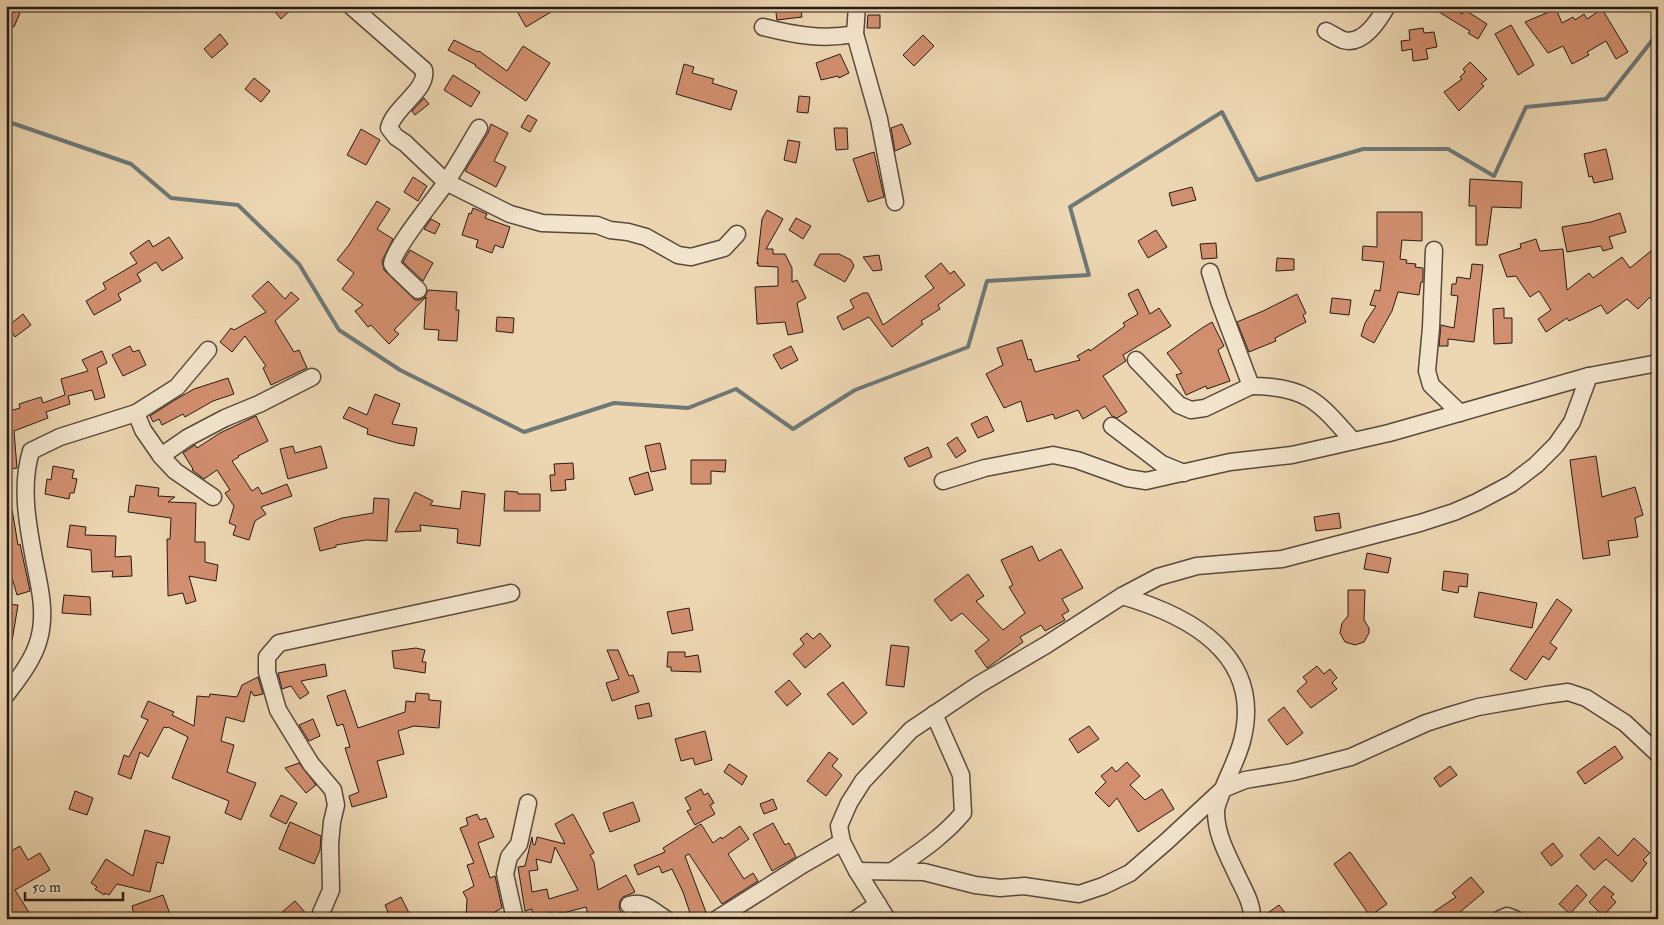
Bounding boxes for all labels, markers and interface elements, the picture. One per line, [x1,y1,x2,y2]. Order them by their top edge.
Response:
scale bar [25,870,122,902]
text: 50 m [32,878,61,897]

